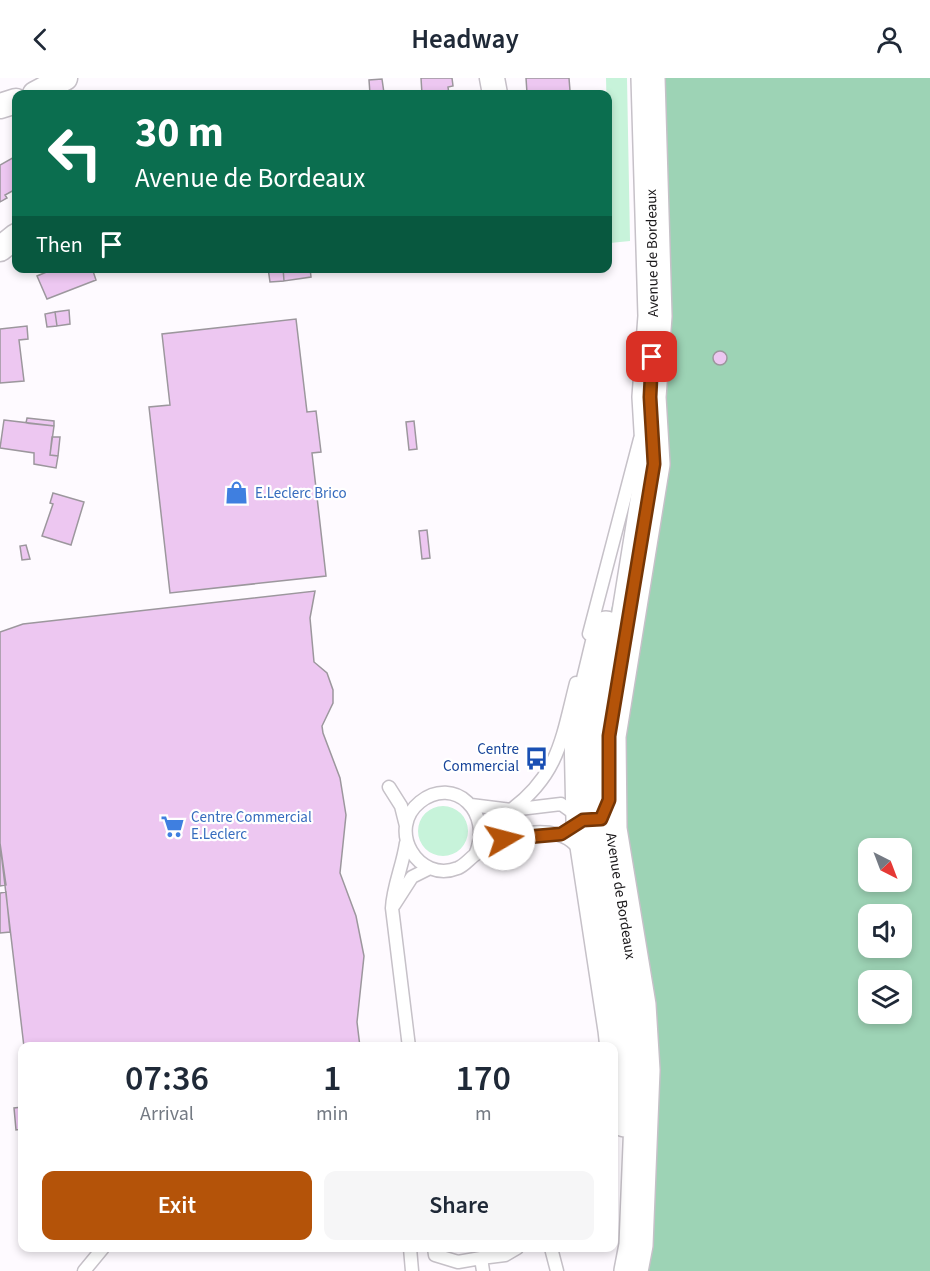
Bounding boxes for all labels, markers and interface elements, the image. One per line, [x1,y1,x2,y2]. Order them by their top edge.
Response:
text: Headway [411,20,519,59]
icon: back [24,23,57,56]
icon: person [873,23,906,56]
text: 30 m [135,103,224,163]
icon: left [36,114,114,192]
text: Avenue de Bordeaux [135,159,365,198]
street label: Avenue de Bordeaux [641,189,664,317]
icon: arrive [95,228,128,261]
text: Then [36,229,83,261]
pin [626,331,677,382]
icon: arrive [635,340,668,373]
shop icon: E.Leclerc Brico [224,480,250,506]
place label: E.Leclerc Brico [255,483,347,504]
place label: Centre Commercial [443,739,519,777]
bus stop icon: Centre Commercial [524,745,550,771]
place label: Centre Commercial E.Leclerc [191,807,312,845]
position arrow [472,807,536,871]
supermarket icon: Centre Commercial E.Leclerc [160,813,186,839]
street label: Avenue de Bordeaux [600,831,641,961]
north arrow [858,838,912,892]
map controls [858,838,912,1024]
button: sound [858,904,912,958]
button: layers [858,970,912,1024]
text: 07:36 [125,1053,209,1104]
text: 1 [323,1053,341,1104]
text: 170 [455,1053,511,1104]
text: Arrival [140,1100,194,1128]
text: min [316,1100,348,1128]
text: m [475,1100,491,1128]
button: Exit [42,1171,312,1240]
button: Share [324,1171,594,1240]

